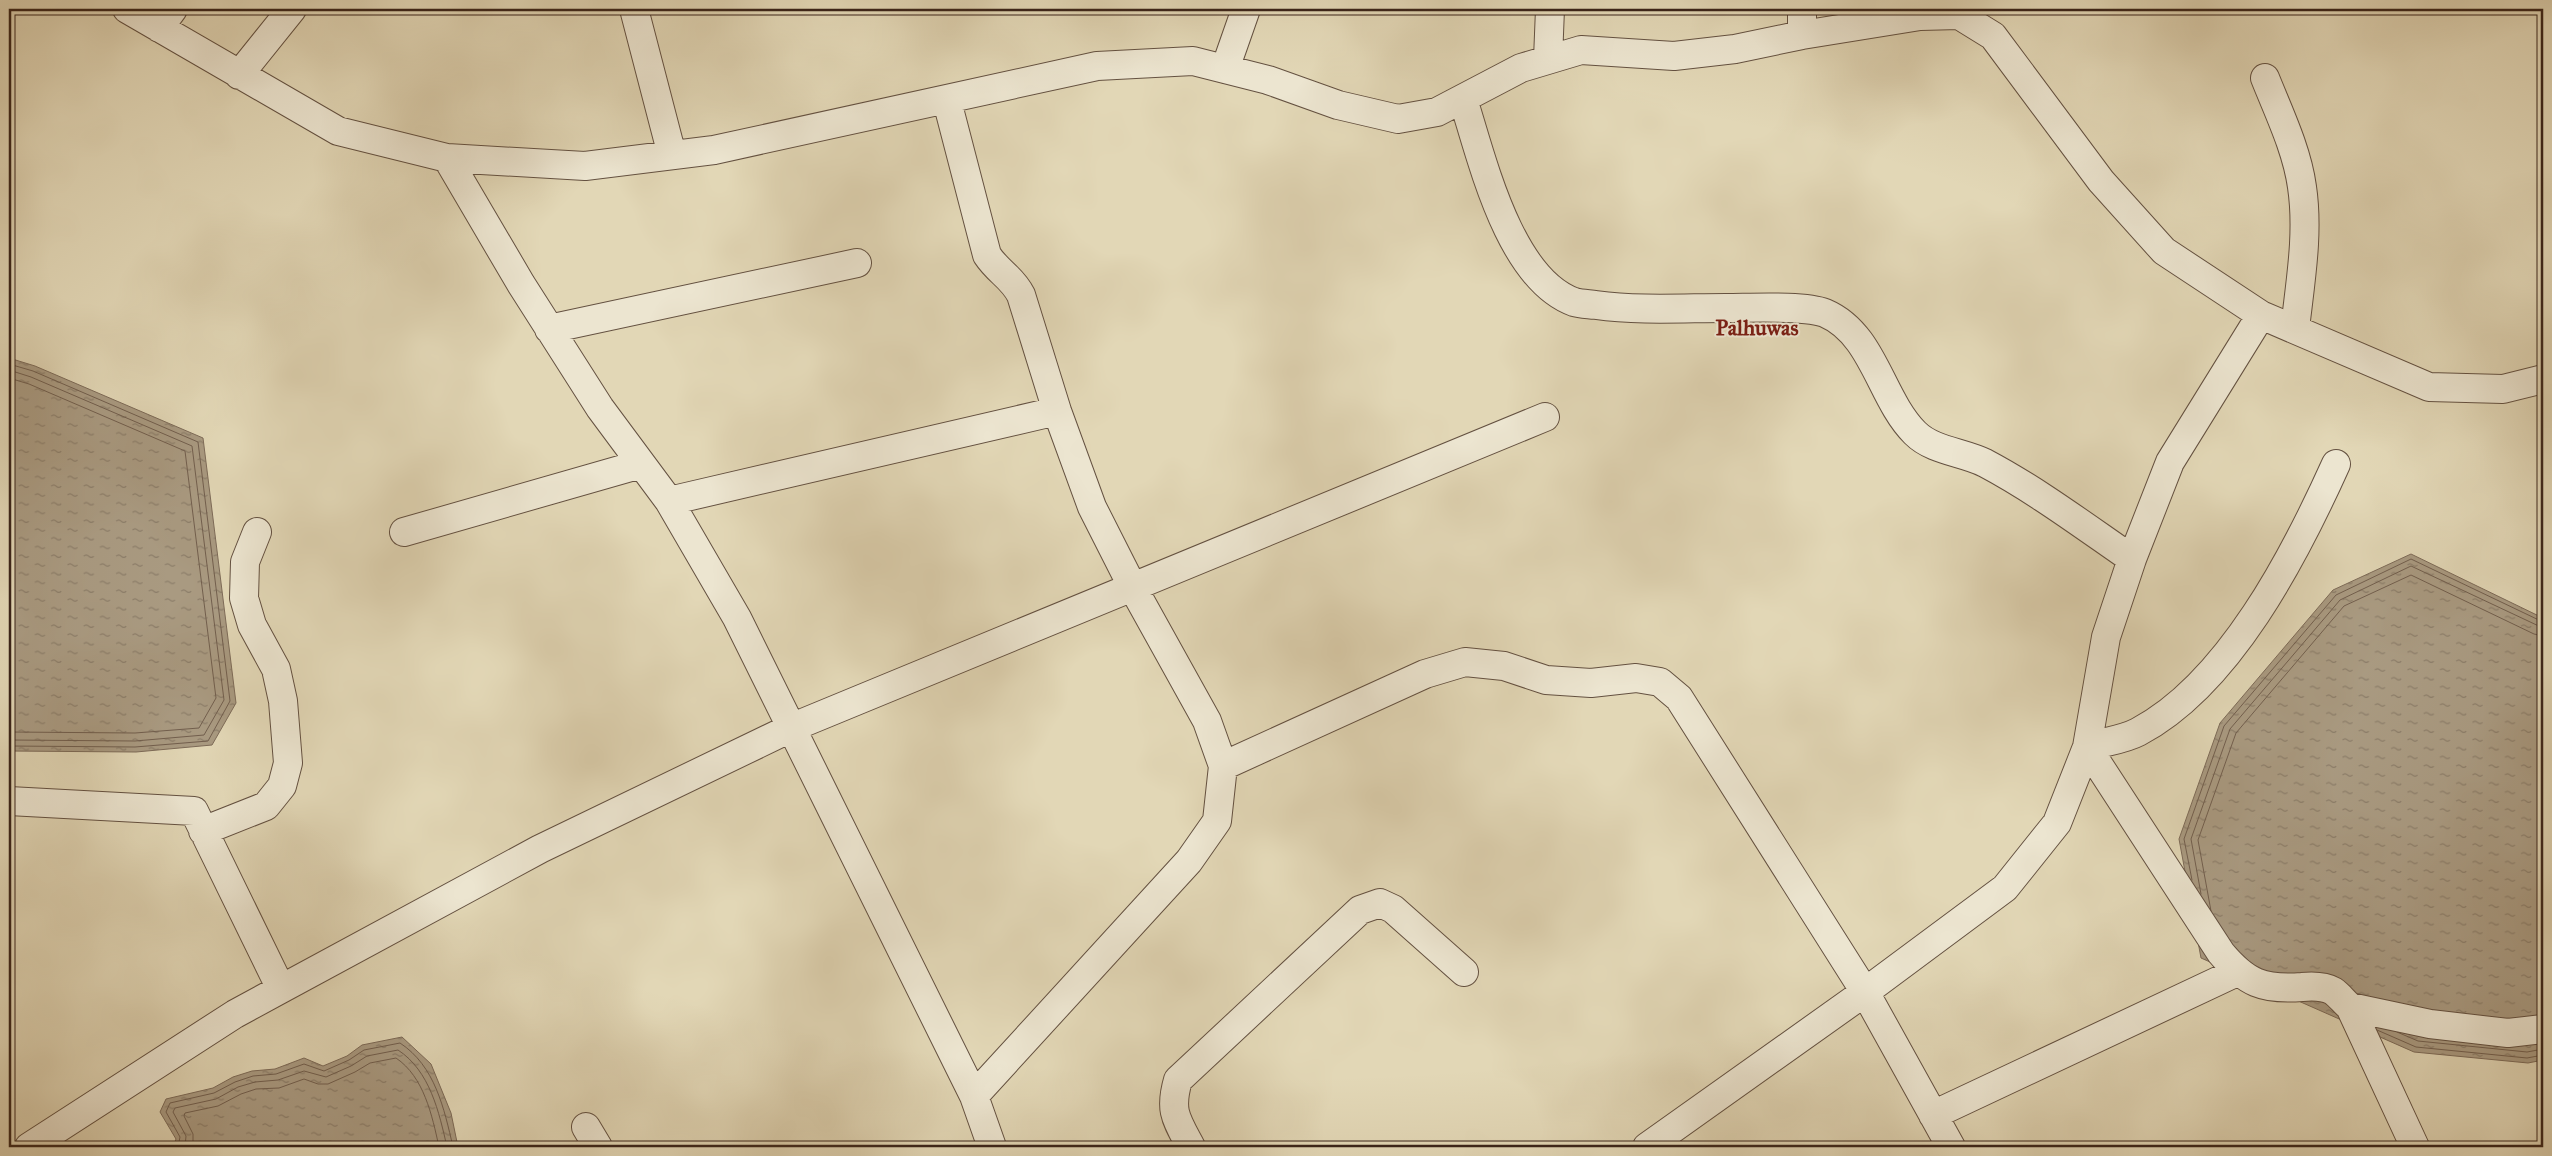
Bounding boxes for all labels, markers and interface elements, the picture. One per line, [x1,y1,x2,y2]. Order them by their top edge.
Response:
district label: Palhuwas [1716,314,1798,341]

